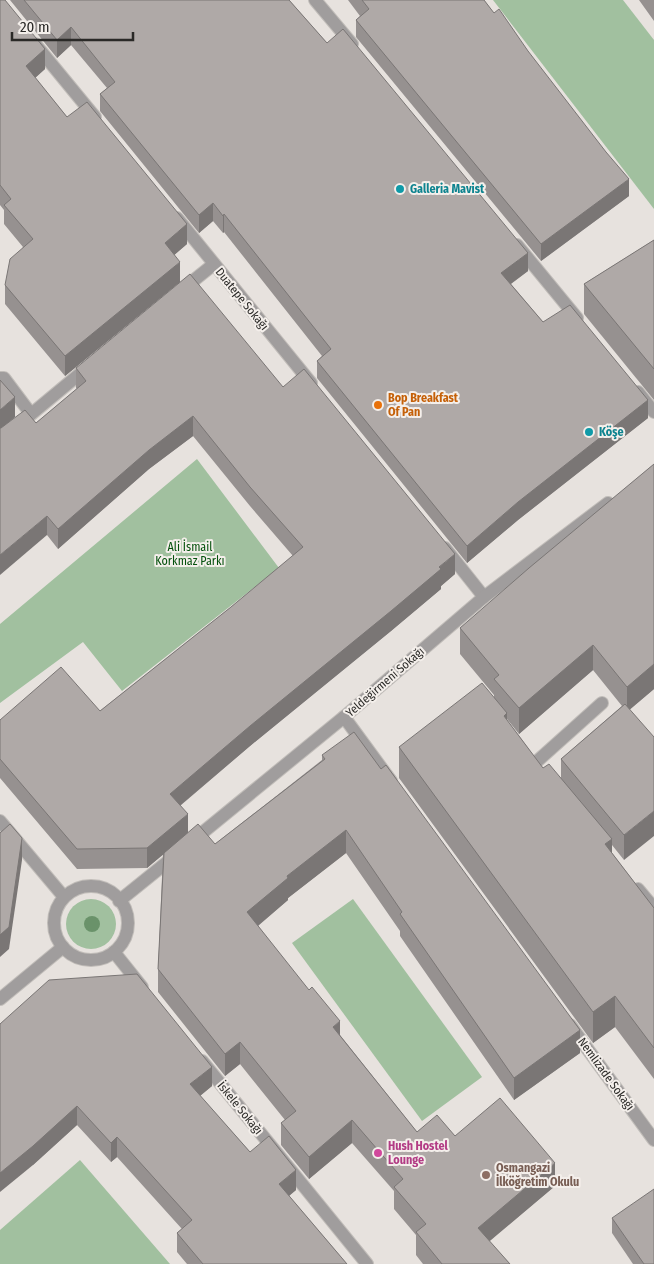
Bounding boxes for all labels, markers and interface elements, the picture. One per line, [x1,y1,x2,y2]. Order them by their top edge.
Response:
scale bar [12,10,134,42]
text: 20 m [20,18,50,36]
place label: Galleria Mavist [410,182,485,196]
marker: Galleria Mavist [394,183,406,195]
street label: Duatepe Sokağı [213,265,271,333]
place label: Bop Breakfast Of Pan [388,391,459,419]
marker: Bop Breakfast Of Pan [372,399,384,411]
place label: Köşe [599,425,624,440]
marker: Köşe [583,426,595,438]
park label: Ali İsmail Korkmaz Parkı [155,539,225,568]
street label: Yeldeğirmeni Sokağı [343,644,427,720]
street label: Nemlizade Sokağı [575,1035,637,1113]
street label: İskele Sokağı [215,1078,266,1137]
place label: Hush Hostel Lounge [388,1139,448,1167]
marker: Hush Hostel Lounge [372,1147,384,1159]
place label: Osmangazi İlköğretim Okulu [496,1161,579,1189]
marker: Osmangazi İlköğretim Okulu [480,1169,492,1181]

